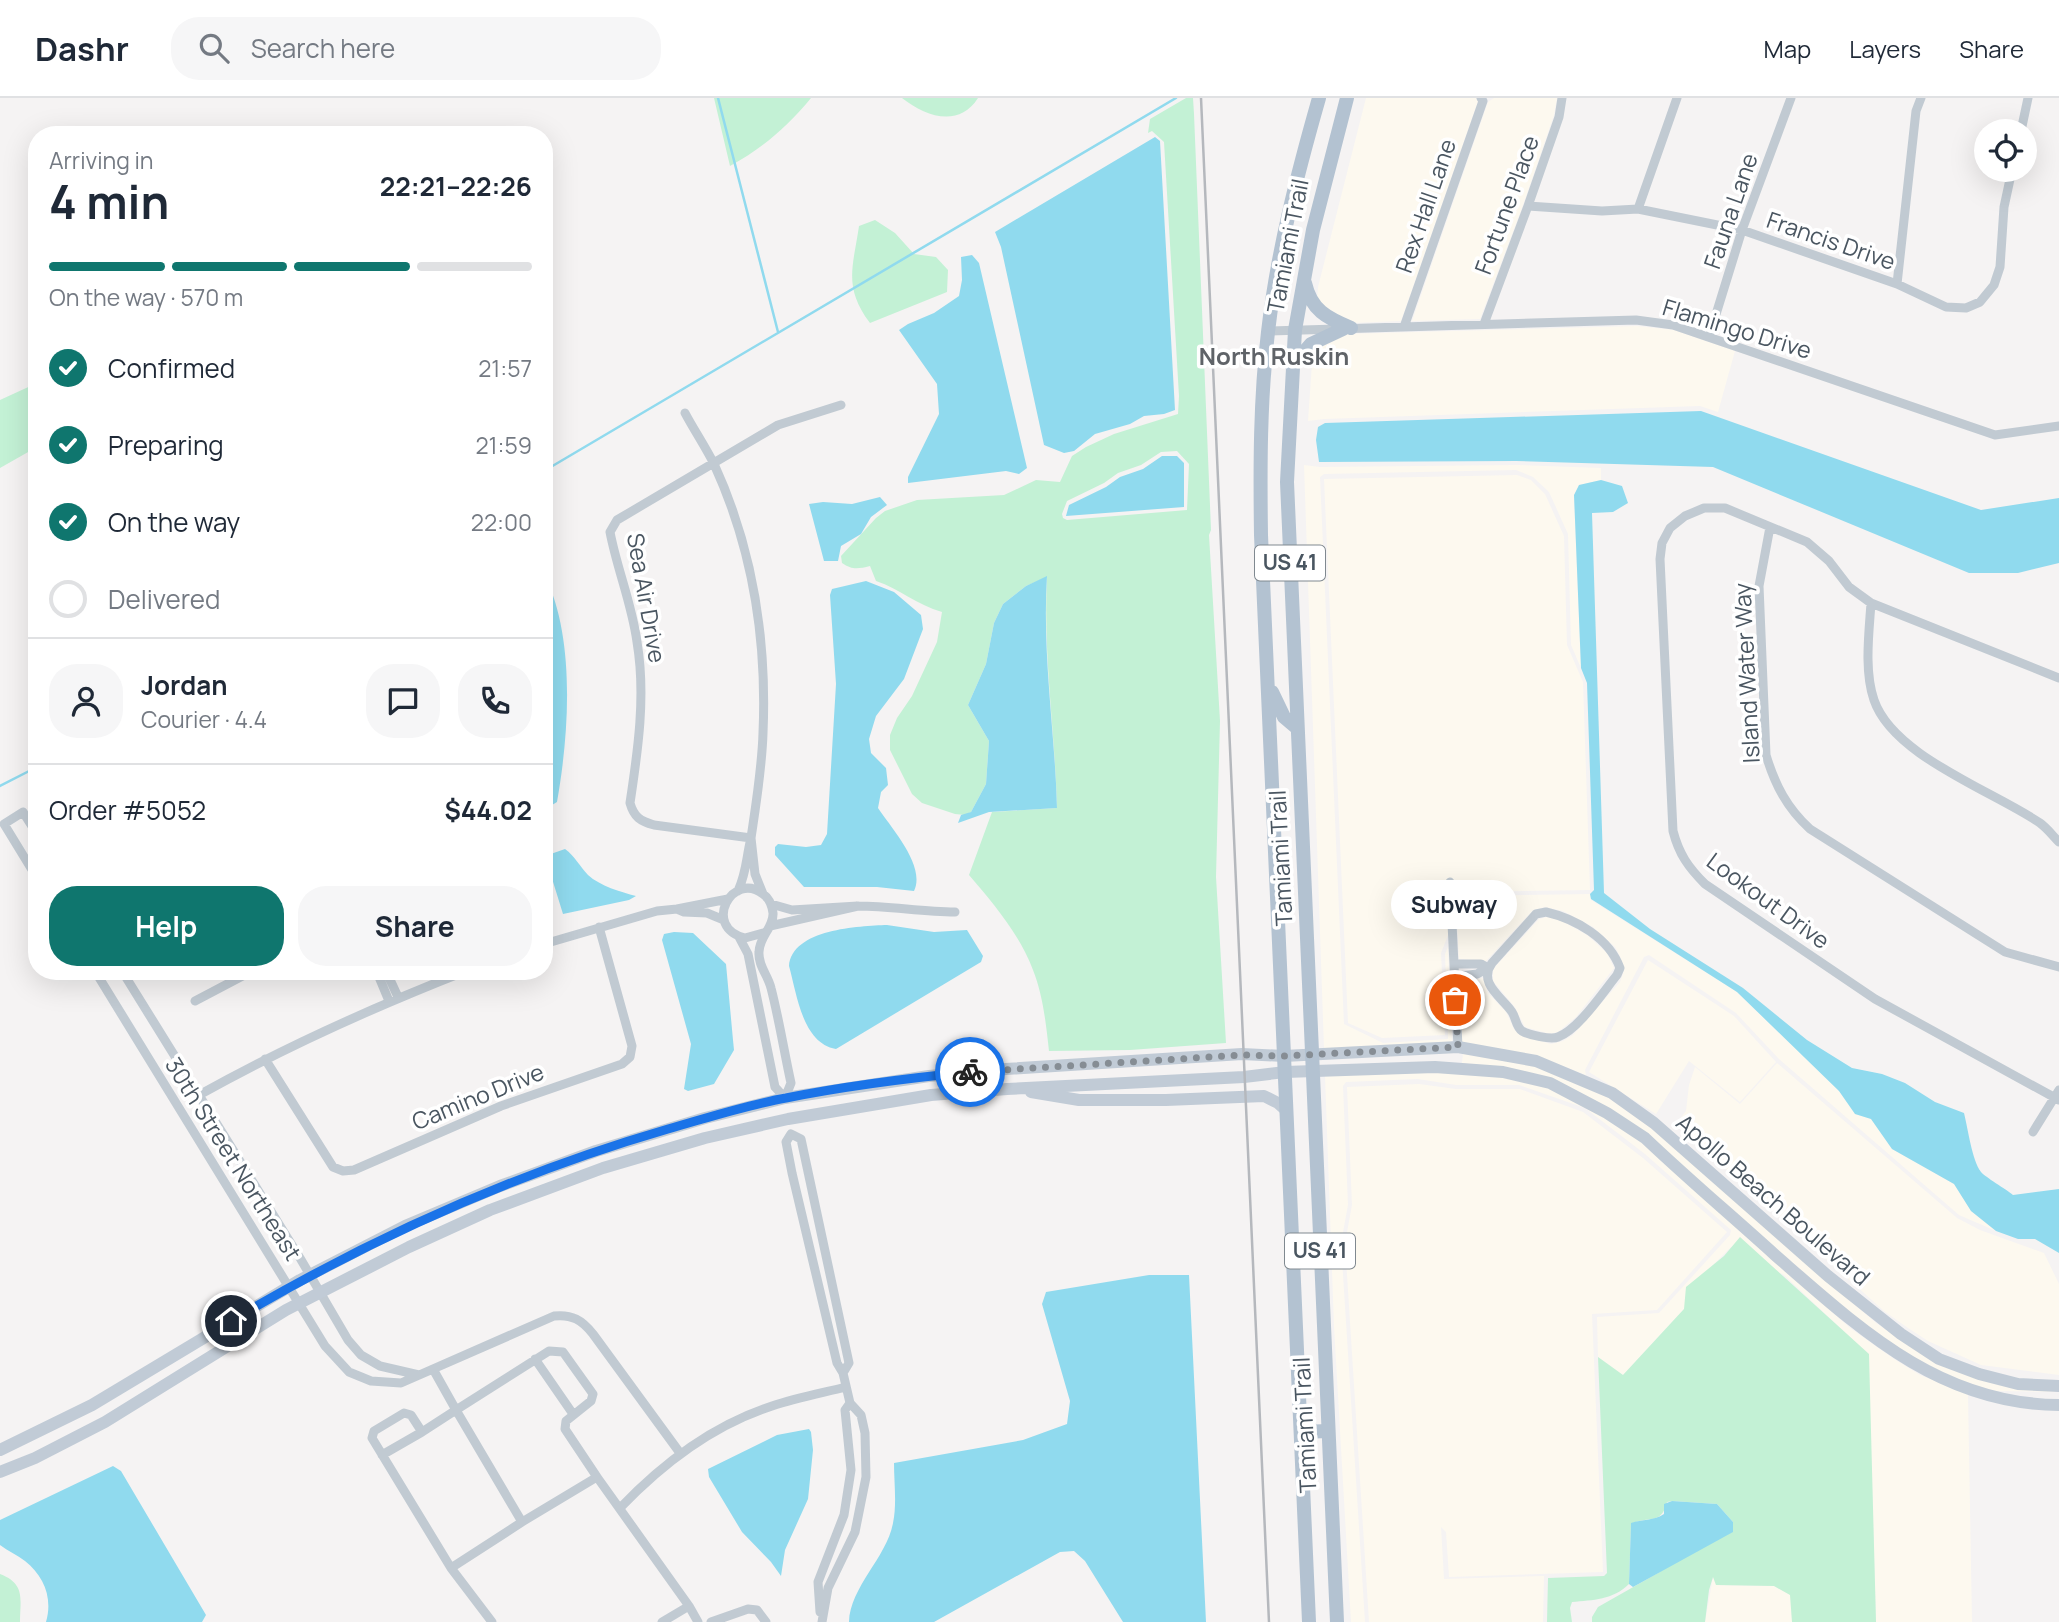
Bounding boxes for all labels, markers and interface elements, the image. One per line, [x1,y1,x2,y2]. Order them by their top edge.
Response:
search box [171,17,661,80]
text: Dashr [35,26,129,71]
icon: search [195,29,233,67]
text: Search here [251,30,395,66]
text: Map [1764,32,1811,65]
text: Layers [1849,32,1921,65]
text: Share [1959,32,2024,65]
map controls [1974,119,2037,182]
button: locate [1974,119,2037,182]
street label: Fortune Place [1466,131,1546,279]
street label: Rex Hall Lane [1387,134,1463,277]
text: Arriving in [49,144,154,176]
street label: Fauna Lane [1695,149,1765,273]
text: 22:21–22:26 [380,168,532,204]
text: 4 min [49,170,169,233]
street label: Tamiami Trail [1258,176,1316,316]
street label: Francis Drive [1763,203,1900,277]
text: On the way · 570 m [49,281,243,313]
street label: Flamingo Drive [1659,290,1816,366]
district label: North Ruskin [1199,339,1349,372]
icon: check [49,349,87,387]
text: Confirmed [108,350,235,386]
text: 21:57 [478,352,532,384]
icon: check [49,426,87,464]
text: Preparing [108,427,224,463]
text: 21:59 [475,429,532,461]
icon: check [49,503,87,541]
text: On the way [108,504,240,540]
text: 22:00 [471,506,532,538]
street label: Sea Air Drive [620,530,674,665]
road number: US 41 [1255,546,1325,580]
text: Delivered [108,581,220,617]
street label: Island Water Way [1725,582,1767,764]
button: person [49,664,123,738]
button: chat [366,664,440,738]
button: phone [458,664,532,738]
text: Jordan [141,667,227,703]
text: Courier · 4.4 [141,703,267,735]
street label: Tamiami Trail [1260,789,1300,927]
text: Order #5052 [49,792,206,828]
text: $44.02 [444,792,532,828]
street label: Lookout Drive [1701,845,1837,956]
callout: Subway [1392,881,1518,930]
button: Help [49,886,284,966]
button: Share [298,886,532,966]
text: Subway [1411,888,1497,920]
pin [1425,970,1485,1030]
icon: bag [1436,981,1474,1019]
courier [935,1037,1005,1107]
street label: 30th Street Northeast [158,1051,309,1266]
icon: bike [951,1053,989,1091]
street label: Camino Drive [407,1055,548,1137]
street label: Apollo Beach Boulevard [1670,1106,1877,1292]
road number: US 41 [1285,1234,1355,1268]
pin [201,1291,261,1351]
icon: home [212,1302,250,1340]
street label: Tamiami Trail [1284,1356,1324,1494]

